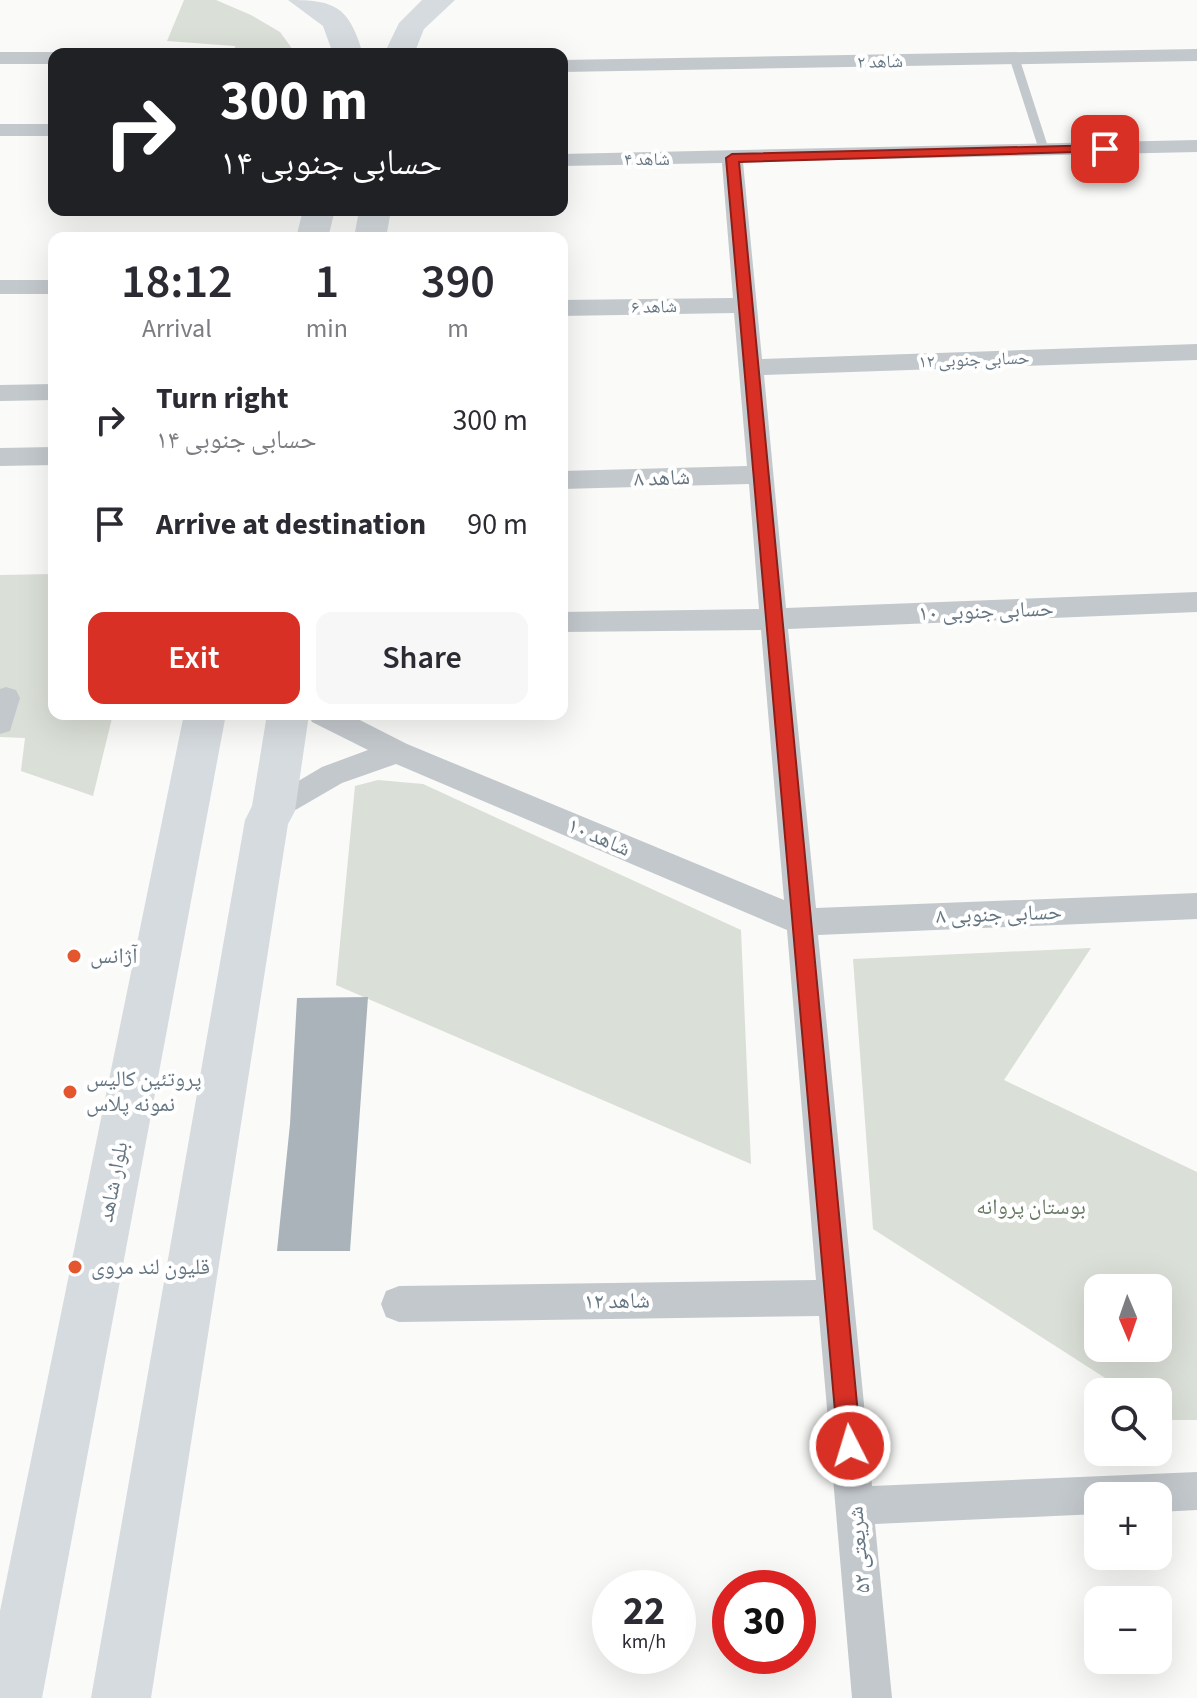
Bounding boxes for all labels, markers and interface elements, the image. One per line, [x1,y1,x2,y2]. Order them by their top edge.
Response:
street label: شاهد ۲ [857,49,903,75]
text: 300 m [220,62,368,141]
icon: right [88,80,192,184]
pin [1071,115,1139,183]
icon: arrive [1083,127,1127,171]
text: حسابی جنوبی ۱۴ [220,137,442,188]
street label: شاهد ۴ [624,147,670,172]
text: 18:12 [121,248,233,316]
text: 1 [315,248,339,316]
text: 390 [421,248,495,316]
street label: شاهد ۶ [631,294,677,320]
text: Arrival [142,310,212,347]
text: min [306,310,348,347]
text: m [447,310,469,347]
street label: حسابی جنوبی ۱۲ [918,346,1030,374]
text: Turn right [156,377,288,420]
icon: right [88,398,132,442]
text: 300 m [452,399,528,442]
text: حسابی جنوبی ۱۴ [156,421,316,458]
street label: شاهد ۸ [633,461,691,495]
icon: arrive [88,502,132,546]
text: Arrive at destination [156,503,426,546]
text: 90 m [467,503,528,546]
street label: حسابی جنوبی ۱۰ [918,593,1054,629]
button: Exit [88,612,300,704]
button: Share [316,612,528,704]
street label: شاهد ۱۰ [562,809,636,865]
street label: حسابی جنوبی ۸ [936,896,1062,932]
place label: آژانس [90,940,138,972]
marker: آژانس [65,947,83,965]
place label: پروتئین کالیس نمونه پلاس [86,1063,202,1120]
marker: پروتئین کالیس نمونه پلاس [61,1083,79,1101]
street label: بلوار شاهد [90,1139,136,1225]
park label: بوستان پروانه [976,1191,1086,1223]
place label: قلیون لند مروی [91,1251,210,1283]
marker: قلیون لند مروی [66,1258,84,1276]
north arrow [1084,1274,1172,1362]
map controls [1084,1274,1172,1674]
street label: شاهد ۱۲ [584,1284,650,1318]
button: search [1084,1378,1172,1466]
position arrow [808,1404,892,1488]
button: + [1084,1482,1172,1570]
street label: شریعتی ۵۲ [839,1505,879,1595]
speed limit sign: 30 [712,1570,816,1674]
text: 22 [623,1583,665,1640]
button: − [1084,1586,1172,1674]
text: km/h [622,1628,666,1656]

